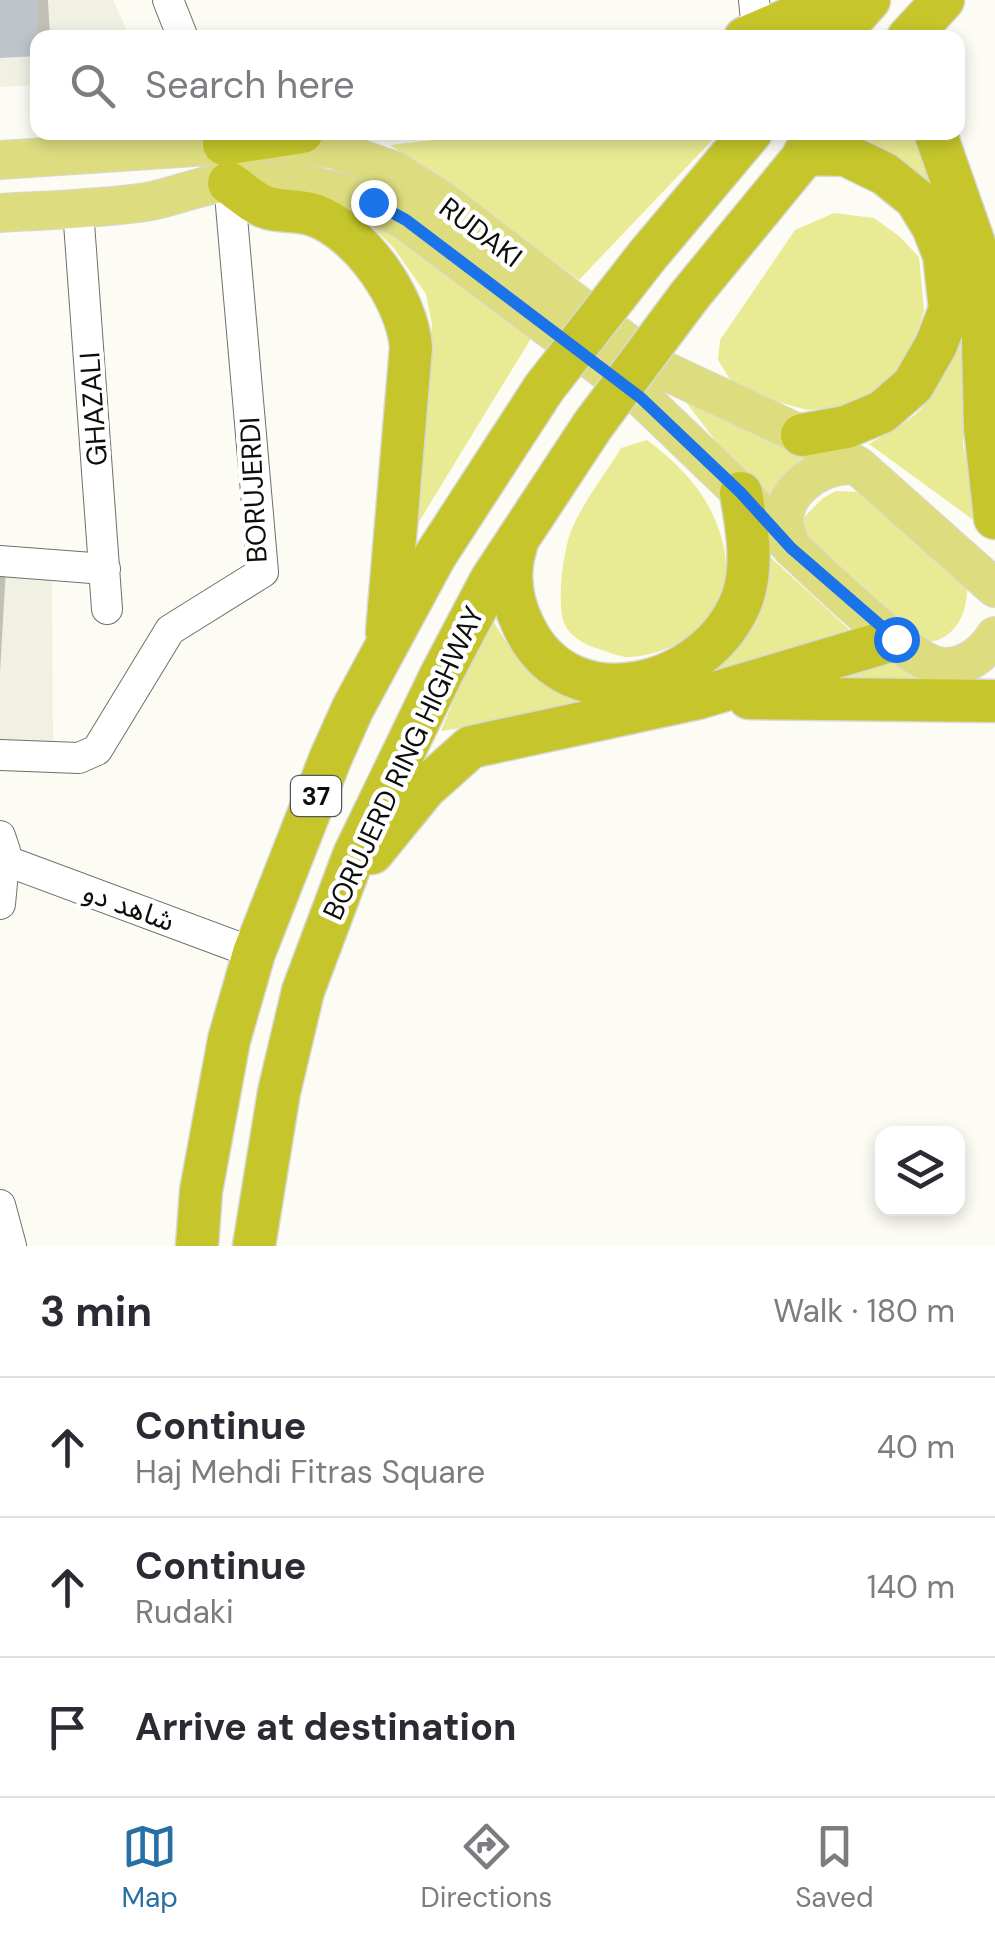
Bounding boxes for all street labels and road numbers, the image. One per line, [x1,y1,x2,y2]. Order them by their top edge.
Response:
street label: RUDAKI [432,189,530,276]
street label: GHAZALI [71,351,116,467]
street label: BORUJERDI [231,416,276,564]
street label: BORUJERD RING HIGHWAY [314,601,492,926]
road number: 37 [291,776,341,816]
street label: شاهد دو [78,873,180,940]

